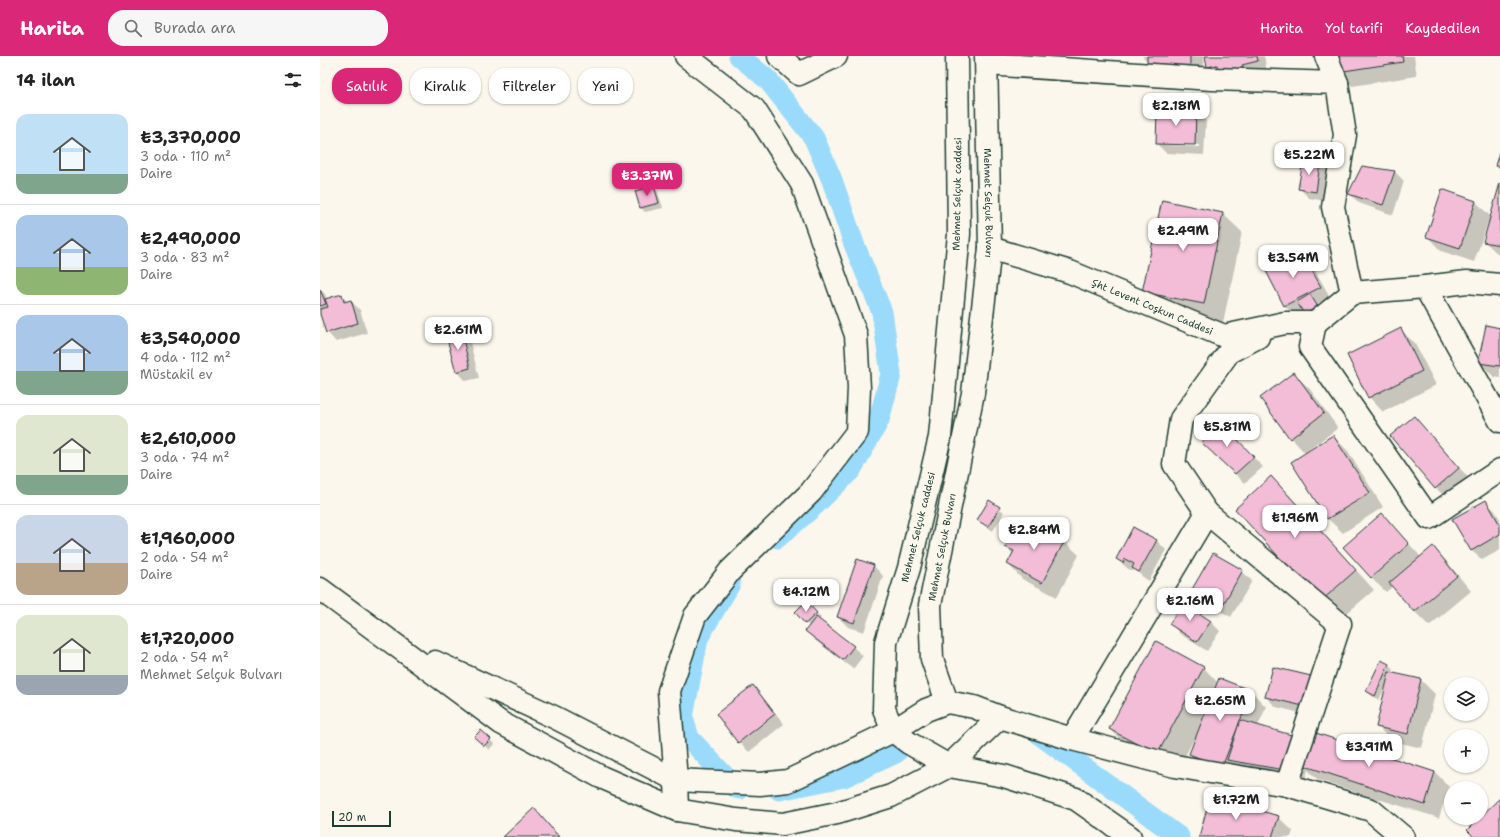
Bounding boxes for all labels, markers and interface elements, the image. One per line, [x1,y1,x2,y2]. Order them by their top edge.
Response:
search box [108,10,388,46]
text: Harita [20,16,84,41]
icon: search [122,17,144,39]
text: Burada ara [154,18,235,38]
text: Harita [1260,19,1303,37]
text: Yol tarifi [1325,19,1383,37]
text: Kaydedilen [1405,19,1480,37]
chip: Satılık [332,68,402,104]
chip: Kiralık [410,68,481,104]
chip: Filtreler [489,68,570,104]
chip: Yeni [578,68,633,104]
text: 14 ilan [16,69,75,91]
icon: filters [282,69,304,91]
pin: ₺2.18M [1143,93,1209,127]
text: ₺2.18M [1152,97,1200,114]
text: ₺3,370,000 [140,126,241,148]
icon: home [48,130,96,178]
street label: Mehmet Selçuk caddesi [950,137,964,251]
pin: ₺5.22M [1276,142,1342,176]
text: ₺5.22M [1283,146,1335,163]
text: 3 oda · 110 m² [140,148,231,165]
street label: Mehmet Selçuk Bulvarı [981,148,997,259]
pin: ₺3.37M [614,163,680,197]
text: Daire [140,165,173,182]
text: ₺3.37M [621,167,673,184]
pin: ₺2.49M [1150,218,1216,252]
text: ₺2.49M [1157,222,1209,239]
text: ₺2,490,000 [140,227,241,249]
icon: home [48,231,96,279]
pin: ₺3.54M [1260,245,1326,279]
text: 3 oda · 83 m² [140,249,229,266]
text: ₺3.54M [1267,249,1319,266]
text: Daire [140,266,173,283]
street label: Şht Levent Coşkun Caddesi [1090,275,1215,337]
pin: ₺2.61M [425,317,491,351]
text: ₺2.61M [434,321,482,338]
text: ₺3,540,000 [140,327,241,349]
icon: home [48,331,96,379]
text: 4 oda · 112 m² [140,349,231,366]
text: Müstakil ev [140,366,213,383]
pin: ₺5.81M [1194,414,1260,448]
text: ₺5.81M [1203,418,1251,435]
text: ₺2,610,000 [140,427,236,449]
icon: home [48,431,96,479]
text: 3 oda · 74 m² [140,449,230,466]
text: Daire [140,466,173,483]
street label: Mehmet Selçuk caddesi [898,470,938,584]
street label: Mehmet Selçuk Bulvarı [925,492,959,602]
pin: ₺1.96M [1262,505,1328,539]
text: ₺1.96M [1271,509,1319,526]
pin: ₺2.84M [1001,517,1067,551]
text: ₺2.84M [1008,521,1060,538]
text: ₺1,960,000 [140,527,235,549]
icon: home [48,531,96,579]
text: 2 oda · 54 m² [140,549,229,566]
text: Daire [140,566,173,583]
pin: ₺4.12M [773,579,839,613]
text: ₺4.12M [782,583,830,600]
pin: ₺2.16M [1157,588,1223,622]
text: ₺2.16M [1166,592,1214,609]
text: ₺1,720,000 [140,627,234,649]
icon: home [48,631,96,679]
text: 2 oda · 54 m² [140,649,229,666]
text: Mehmet Selçuk Bulvarı [140,666,283,683]
map controls [1444,677,1488,825]
button: layers [1444,677,1488,721]
pin: ₺2.65M [1187,688,1253,722]
text: ₺2.65M [1194,692,1246,709]
button: + [1444,729,1488,773]
pin: ₺3.91M [1336,734,1402,768]
text: ₺3.91M [1345,738,1393,755]
button: − [1444,781,1488,825]
pin: ₺1.72M [1203,787,1269,821]
text: ₺1.72M [1212,791,1260,808]
scale bar [332,809,391,828]
text: 20 m [338,810,366,825]

